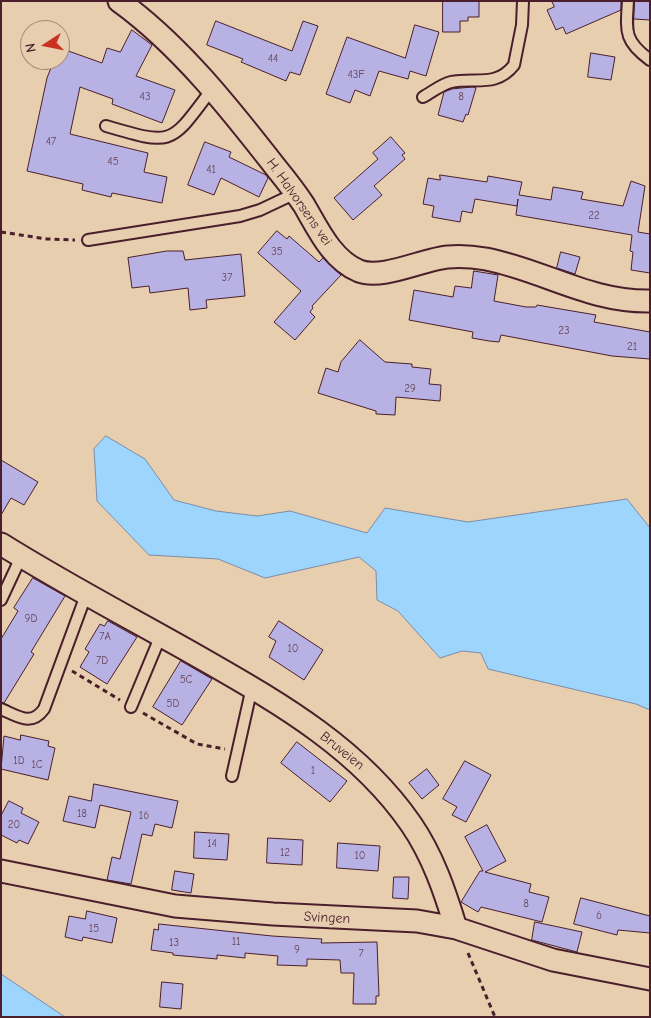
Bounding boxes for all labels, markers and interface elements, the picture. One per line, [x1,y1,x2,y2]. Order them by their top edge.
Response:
north arrow [20,20,70,70]
text: N [22,42,40,54]
house number: 44 [268,52,278,66]
house number: 43F [347,68,365,82]
house number: 43 [140,90,150,104]
house number: 8 [458,90,464,104]
house number: 47 [46,135,56,149]
house number: 45 [107,155,119,169]
street label: H. Halvorsens vei [263,155,335,249]
house number: 41 [206,163,216,177]
house number: 22 [588,209,600,223]
house number: 35 [271,245,283,259]
house number: 37 [222,271,232,285]
house number: 23 [558,324,570,338]
house number: 21 [627,340,637,354]
house number: 29 [404,382,416,396]
house number: 9D [25,612,37,626]
house number: 7A [99,630,111,644]
house number: 10 [287,642,299,656]
house number: 7D [96,654,108,668]
house number: 5C [180,673,192,687]
house number: 5D [167,697,179,711]
street label: Bruveien [317,728,367,774]
house number: 1D [13,754,25,768]
house number: 1C [31,758,43,772]
house number: 1 [311,764,315,778]
house number: 18 [77,807,87,821]
house number: 16 [139,809,149,823]
house number: 20 [8,818,20,832]
house number: 14 [207,837,217,851]
house number: 12 [280,846,290,860]
house number: 10 [354,849,366,863]
house number: 8 [523,897,529,911]
street label: Svingen [303,908,351,928]
house number: 6 [596,909,602,923]
house number: 15 [89,922,99,936]
house number: 11 [232,935,240,949]
house number: 13 [169,936,179,950]
house number: 9 [294,943,300,957]
house number: 7 [358,947,364,961]

